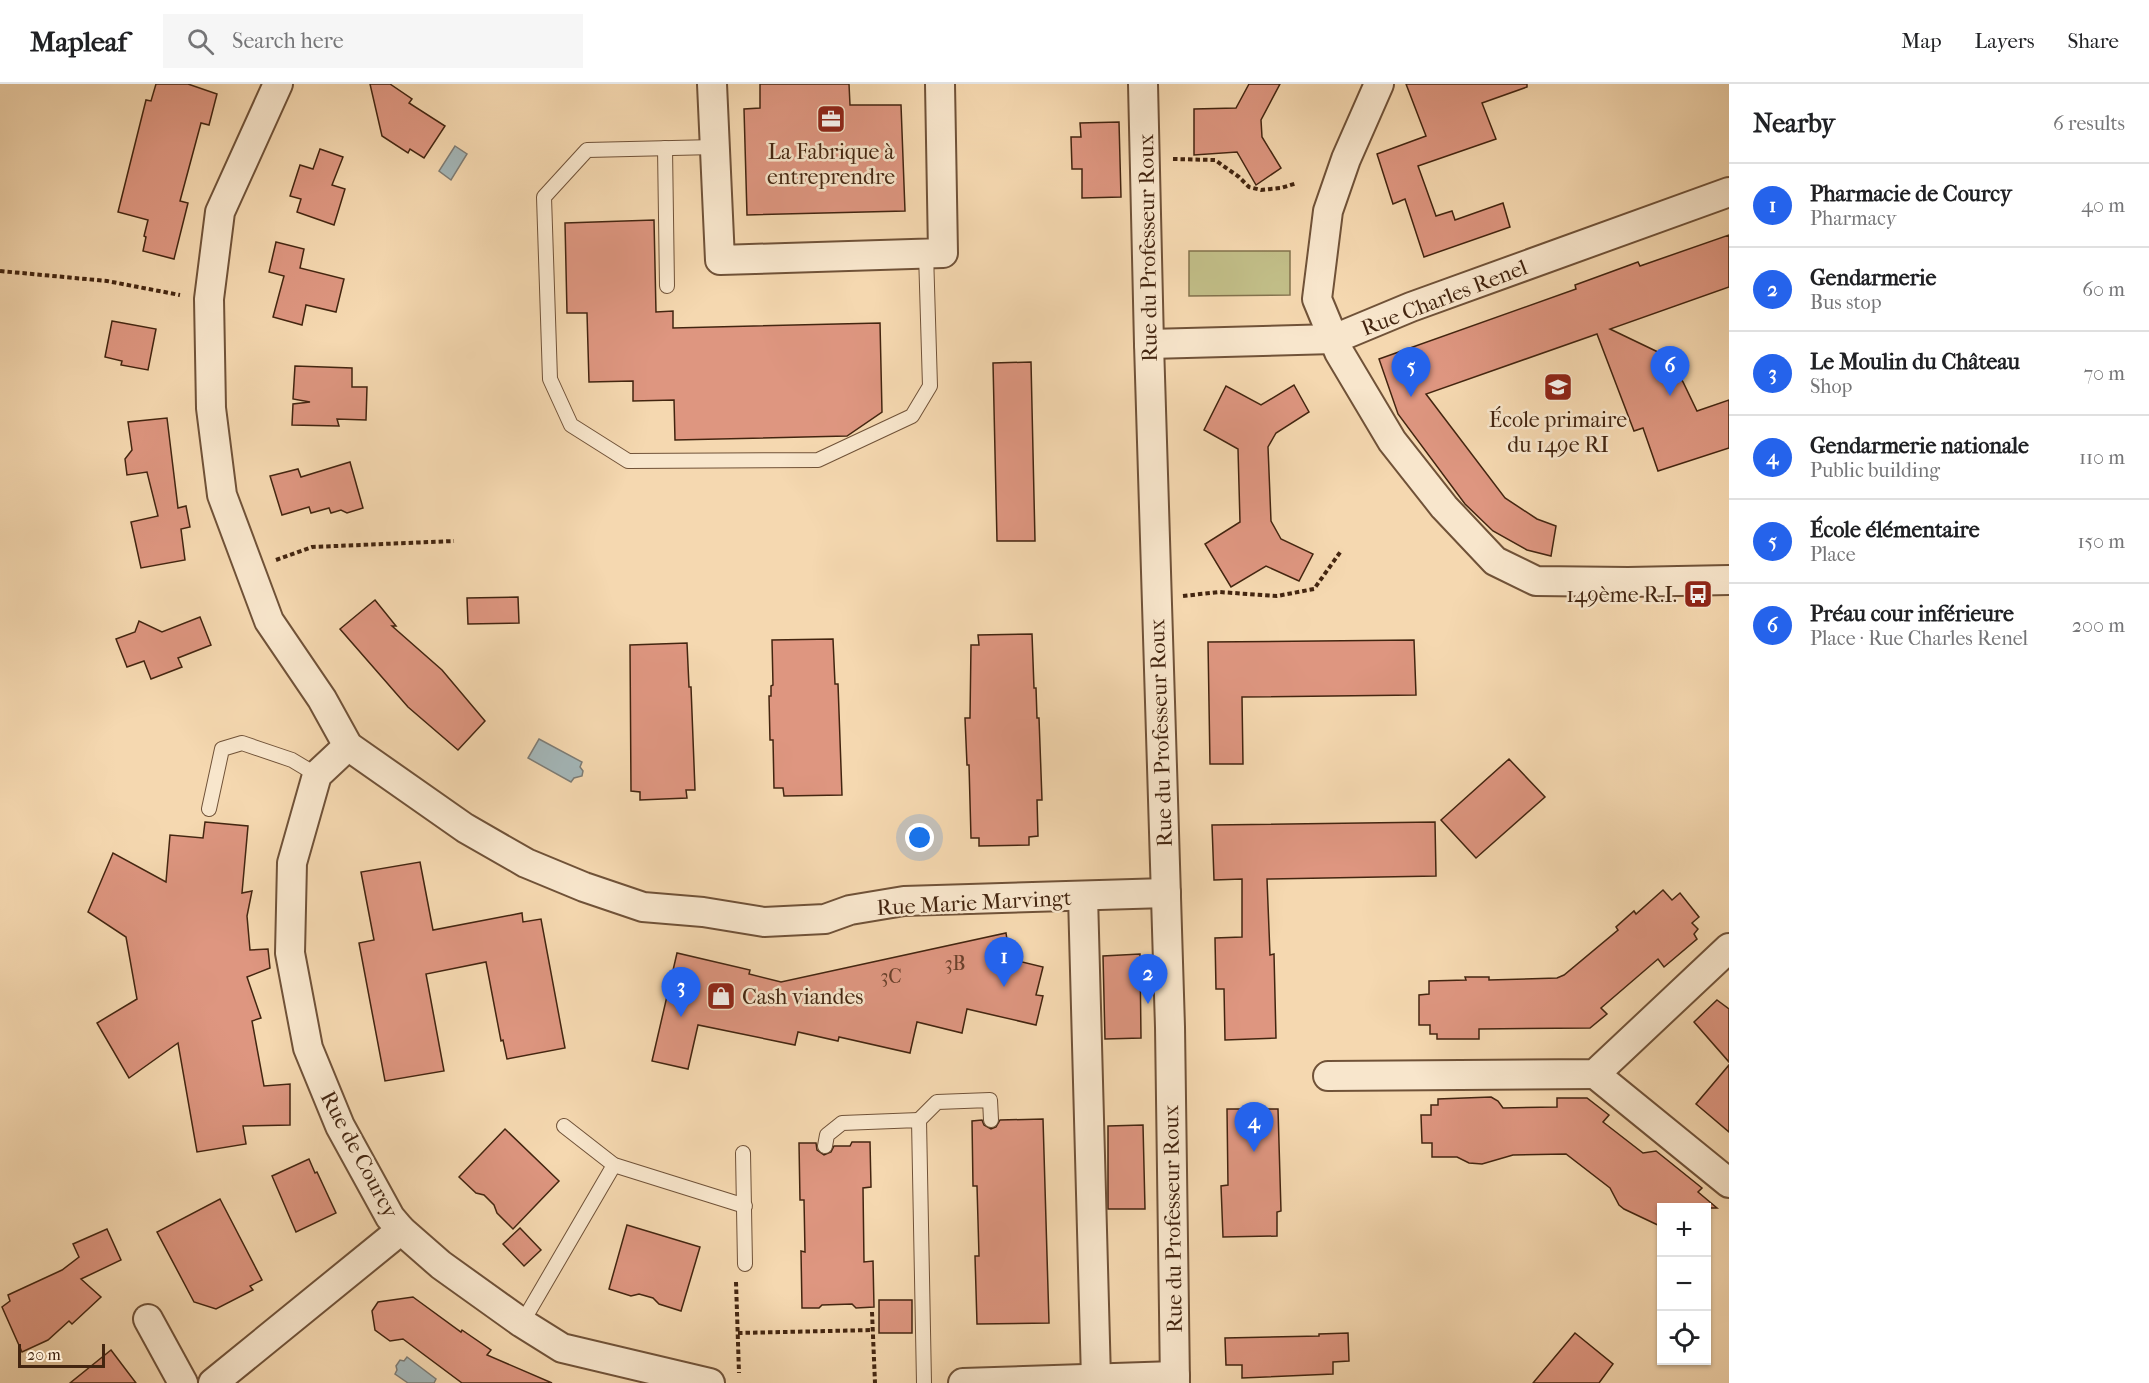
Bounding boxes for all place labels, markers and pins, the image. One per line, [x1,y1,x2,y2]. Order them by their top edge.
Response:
office icon: La Fabrique à entreprendre [815,103,847,135]
place label: La Fabrique à entreprendre [767,139,895,190]
pin: 6 [1650,346,1690,396]
pin: 5 [1392,348,1430,397]
school or university icon: École primaire du 149e RI [1542,371,1574,403]
place label: École primaire du 149e RI [1489,406,1627,458]
bus stop icon: 149ème R.I. [1682,578,1714,610]
place label: 149ème R.I. [1566,582,1677,608]
pin: 1 [984,938,1024,987]
pin: 2 [1128,954,1168,1004]
pin: 3 [662,968,700,1017]
shop icon: Cash viandes [705,980,737,1012]
place label: Cash viandes [742,984,863,1010]
pin: 4 [1234,1102,1274,1152]

